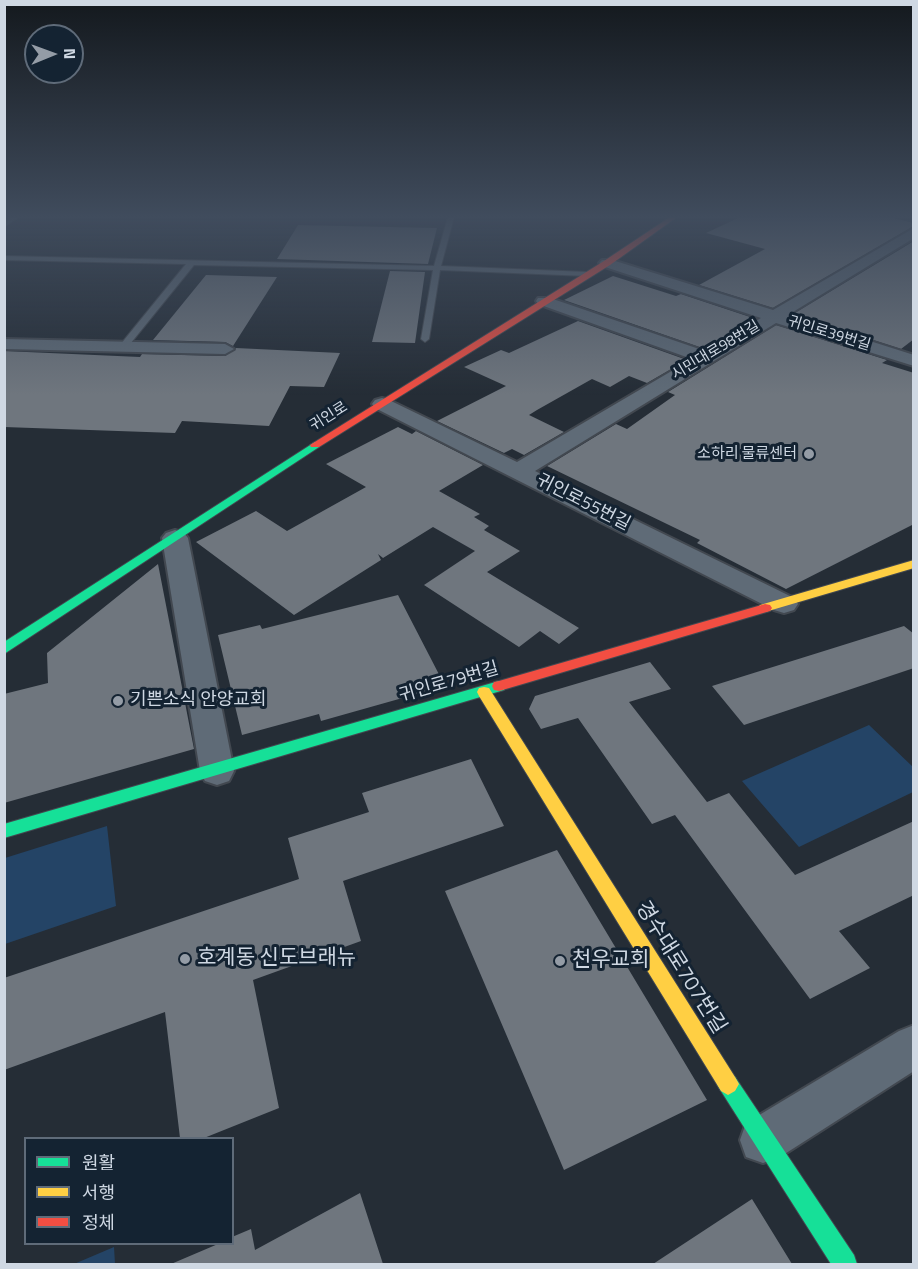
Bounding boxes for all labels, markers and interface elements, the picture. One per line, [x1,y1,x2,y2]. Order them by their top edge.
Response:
north arrow [24,24,84,84]
text: N [58,48,82,59]
street label: 귀인로39번길 [785,313,873,355]
street label: 시민대로98번길 [669,318,763,384]
street label: 귀인로 [307,398,351,436]
place label: 소하리 물류센터 [697,445,797,463]
marker: 소하리 물류센터 [802,447,816,461]
street label: 귀인로55번길 [532,470,634,536]
street label: 귀인로79번길 [397,658,501,708]
place label: 기쁜소식 안양교회 [130,690,266,712]
marker: 기쁜소식 안양교회 [111,694,125,708]
street label: 경수대로707번길 [629,897,731,1039]
place label: 호계동 신도브래뉴 [197,946,356,972]
place label: 천우교회 [572,948,649,974]
marker: 호계동 신도브래뉴 [178,952,192,966]
marker: 천우교회 [553,954,567,968]
legend [24,1137,234,1245]
text: 원활 [82,1149,115,1176]
text: 서행 [82,1179,115,1206]
text: 정체 [82,1209,115,1236]

